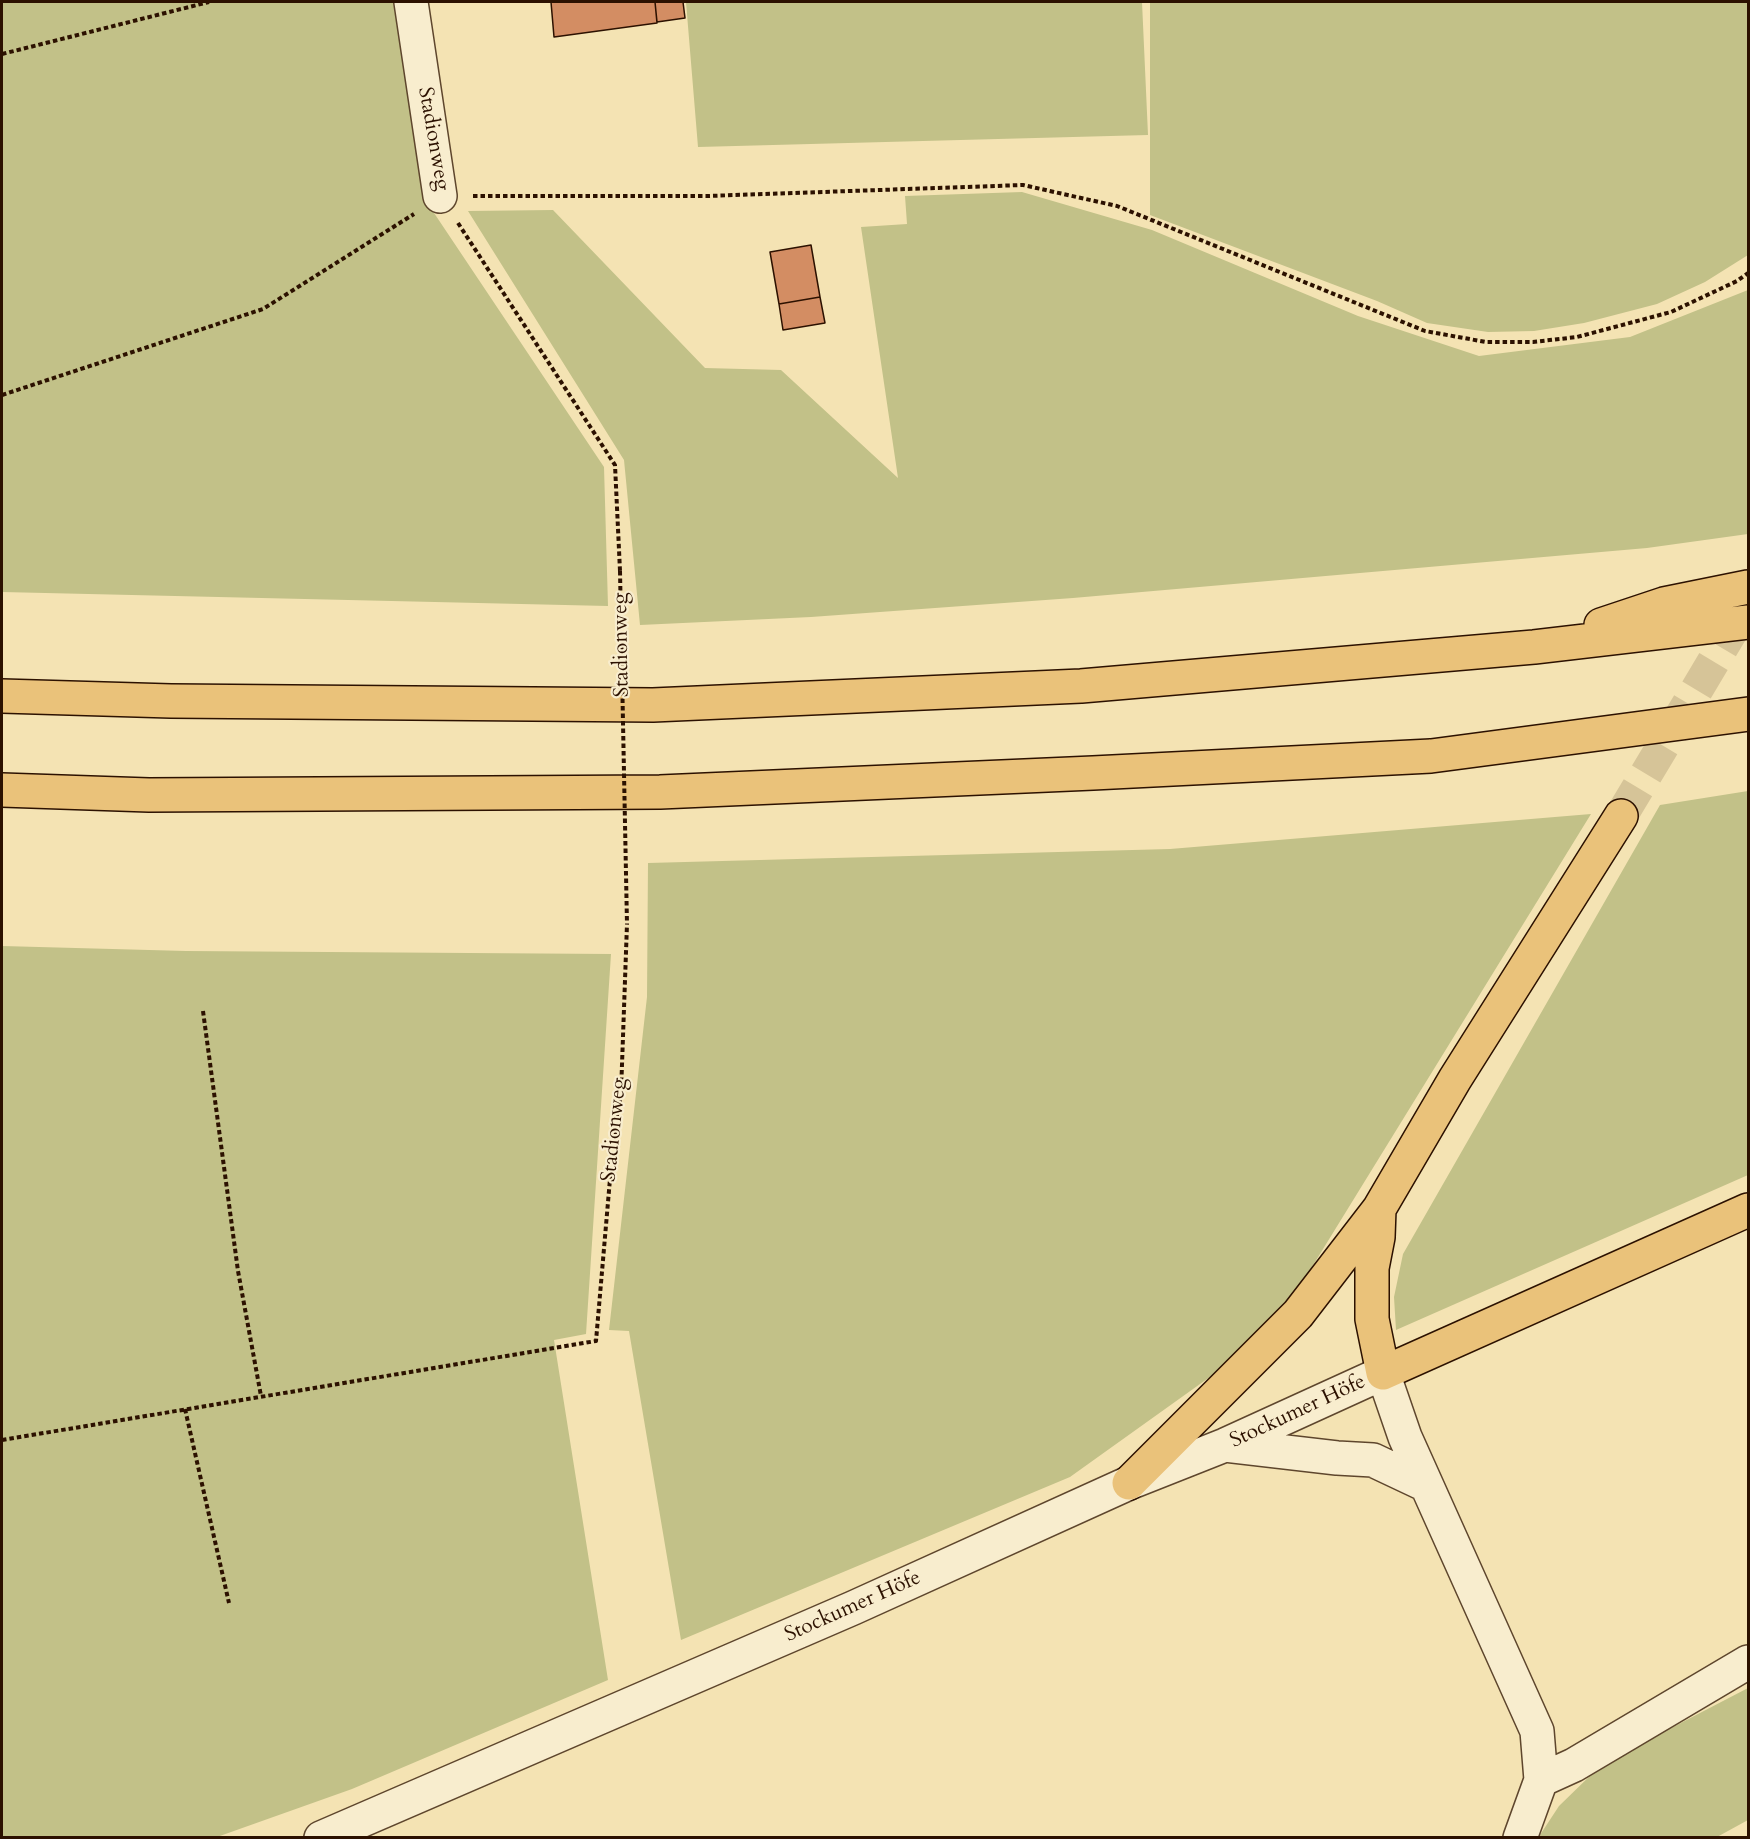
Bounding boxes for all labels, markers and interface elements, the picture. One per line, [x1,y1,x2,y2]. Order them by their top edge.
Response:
street label: Stadionweg [411,85,455,193]
street label: Stadionweg [608,592,636,698]
street label: Stadionweg [597,1077,633,1183]
street label: Stockumer Höfe [1226,1370,1370,1454]
street label: Stockumer Höfe [781,1566,925,1648]

